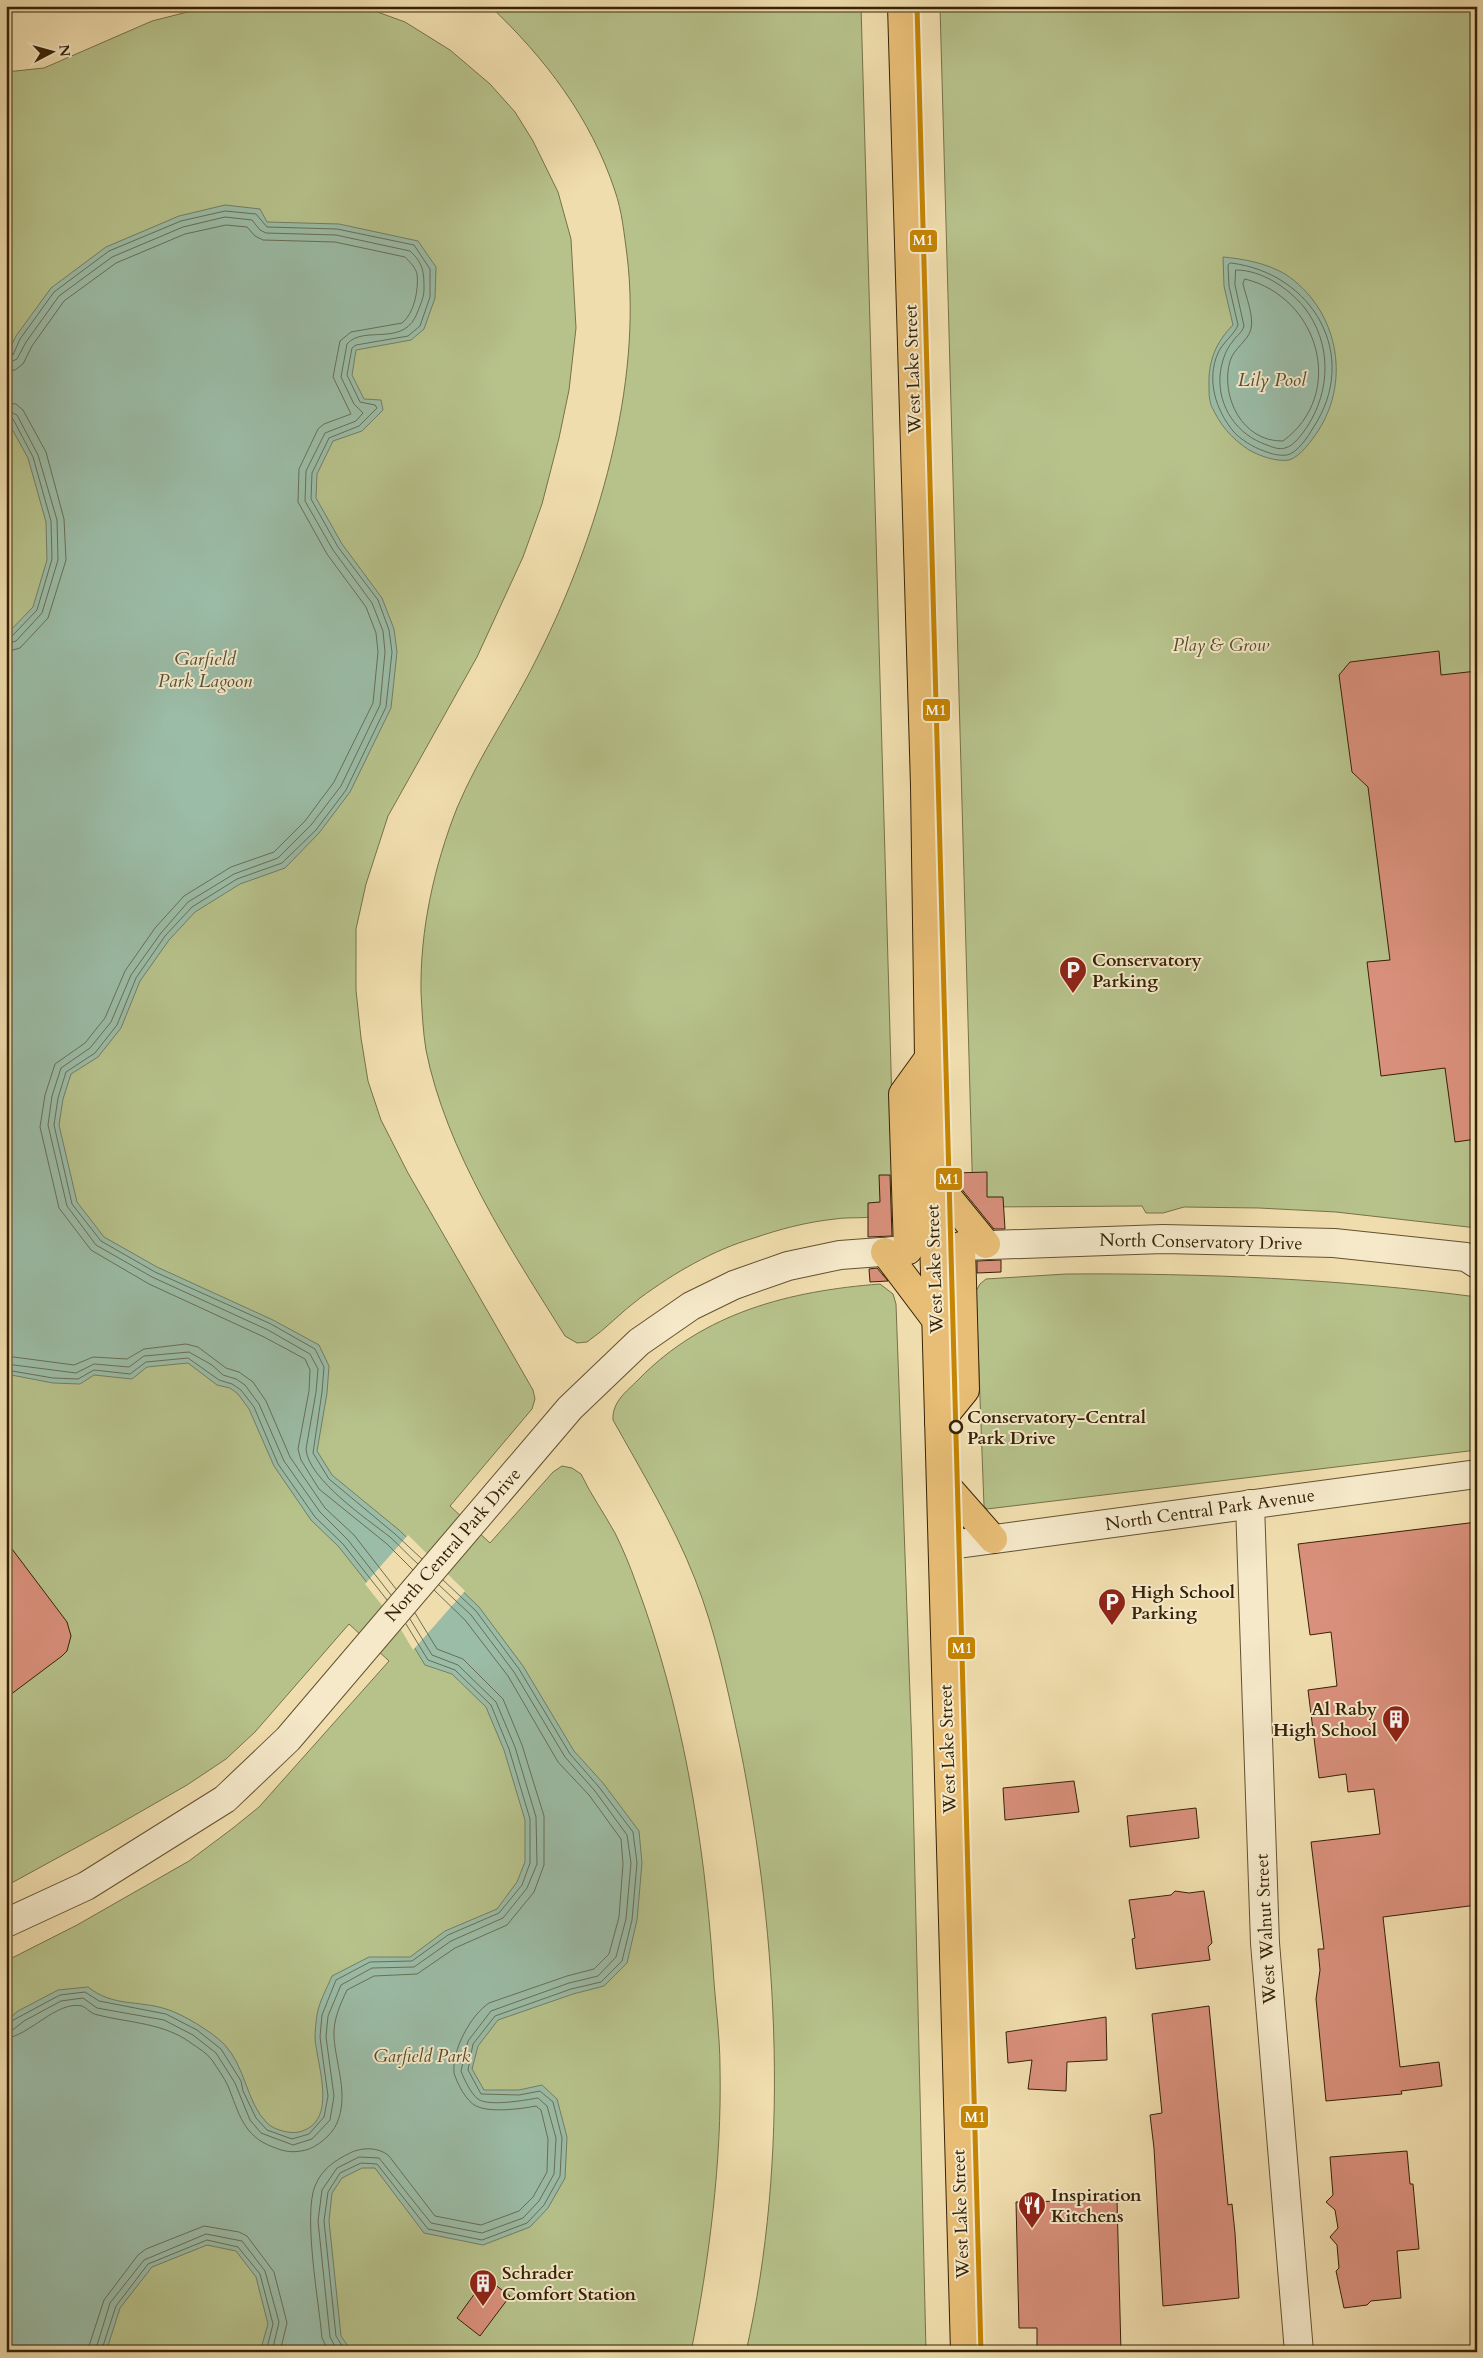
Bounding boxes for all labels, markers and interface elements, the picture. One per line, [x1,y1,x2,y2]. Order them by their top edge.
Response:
north arrow [28,28,78,78]
text: N [54,44,75,58]
line badge: M1 [909,229,938,253]
text: M1 [913,231,933,250]
street label: West Lake Street [898,304,928,435]
water label: Lily Pool [1238,367,1307,393]
park label: Play & Grow [1173,633,1270,658]
water label: Garfield Park Lagoon [158,646,253,694]
line badge: M1 [922,698,951,722]
text: M1 [926,701,946,720]
place label: Conservatory Parking [1092,948,1203,994]
parking icon: Conservatory Parking [1058,955,1088,994]
line badge: M1 [935,1167,963,1191]
text: M1 [939,1170,959,1189]
street label: West Lake Street [920,1204,950,1335]
street label: North Conservatory Drive [1099,1228,1303,1256]
place label: Conservatory-Central Park Drive [967,1405,1146,1451]
marker: Conservatory-Central Park Drive [949,1420,963,1434]
street label: North Central Park Drive [379,1463,527,1627]
street label: North Central Park Avenue [1104,1483,1316,1537]
place label: High School Parking [1131,1580,1235,1626]
parking icon: High School Parking [1097,1587,1127,1626]
line badge: M1 [947,1636,976,1660]
text: M1 [952,1639,972,1658]
street label: West Lake Street [933,1684,963,1815]
place label: Al Raby High School [1273,1697,1378,1743]
building icon: Al Raby High School [1381,1704,1411,1743]
street label: West Walnut Street [1250,1853,1282,2006]
park label: Garfield Park [374,2044,471,2069]
line badge: M1 [960,2105,989,2129]
text: M1 [965,2108,985,2127]
street label: West Lake Street [946,2149,976,2280]
place label: Inspiration Kitchens [1051,2183,1142,2229]
restaurant icon: Inspiration Kitchens [1017,2190,1047,2229]
place label: Schrader Comfort Station [502,2261,636,2307]
building icon: Schrader Comfort Station [468,2268,498,2307]

